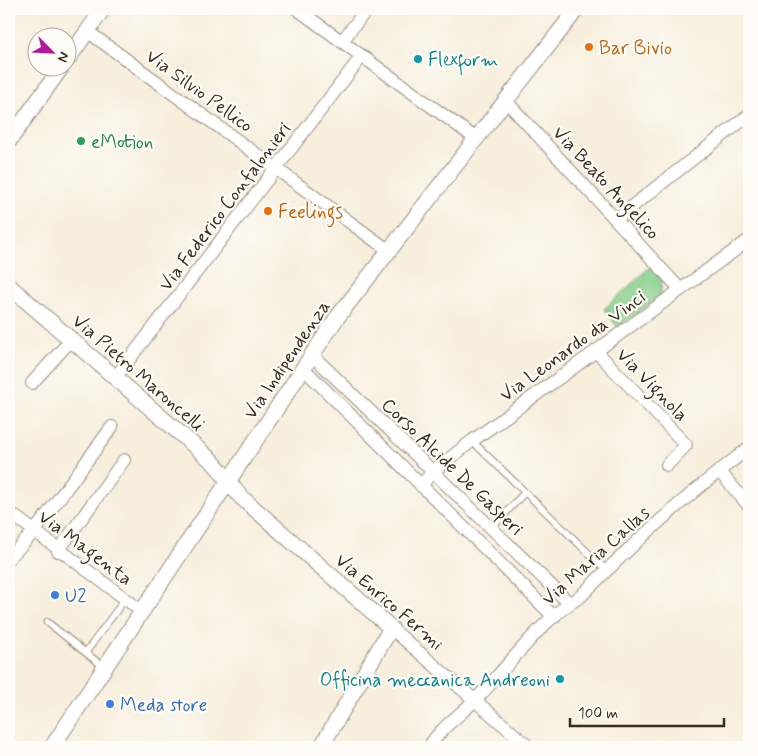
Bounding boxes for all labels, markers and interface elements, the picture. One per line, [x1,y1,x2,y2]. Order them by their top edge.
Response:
north arrow [28,28,78,78]
place label: Bar Bivio [599,36,672,61]
marker: Bar Bivio [583,41,595,53]
street label: Via Silvio Pellico [141,44,258,138]
place label: Flexform [428,48,498,76]
text: N [53,49,73,65]
marker: Flexform [412,53,424,65]
street label: Via Federico Confalonieri [154,117,297,296]
street label: Via Beato Angelico [545,121,665,247]
place label: eMotion [91,130,153,155]
marker: eMotion [75,135,87,147]
place label: Feelings [278,200,343,228]
marker: Feelings [262,205,274,217]
street label: Via Leonardo da Vinci [495,285,651,408]
street label: Via Indipendenza [238,295,336,424]
street label: Via Pietro Maroncelli [67,309,209,437]
street label: Via Vignola [608,343,693,429]
street label: Corso Alcide De Gasperi [376,393,528,541]
street label: Via Maria Callas [537,500,656,611]
street label: Via Magenta [31,505,137,594]
street label: Via Enrico Fermi [330,548,448,656]
place label: U2 [65,584,87,609]
marker: U2 [49,589,61,601]
place label: Officina meccanica Andreoni [320,668,550,693]
marker: Officina meccanica Andreoni [554,673,566,685]
place label: Meda store [120,693,207,718]
scale bar [570,696,724,728]
marker: Meda store [104,698,116,710]
text: 100 m [578,704,618,724]

